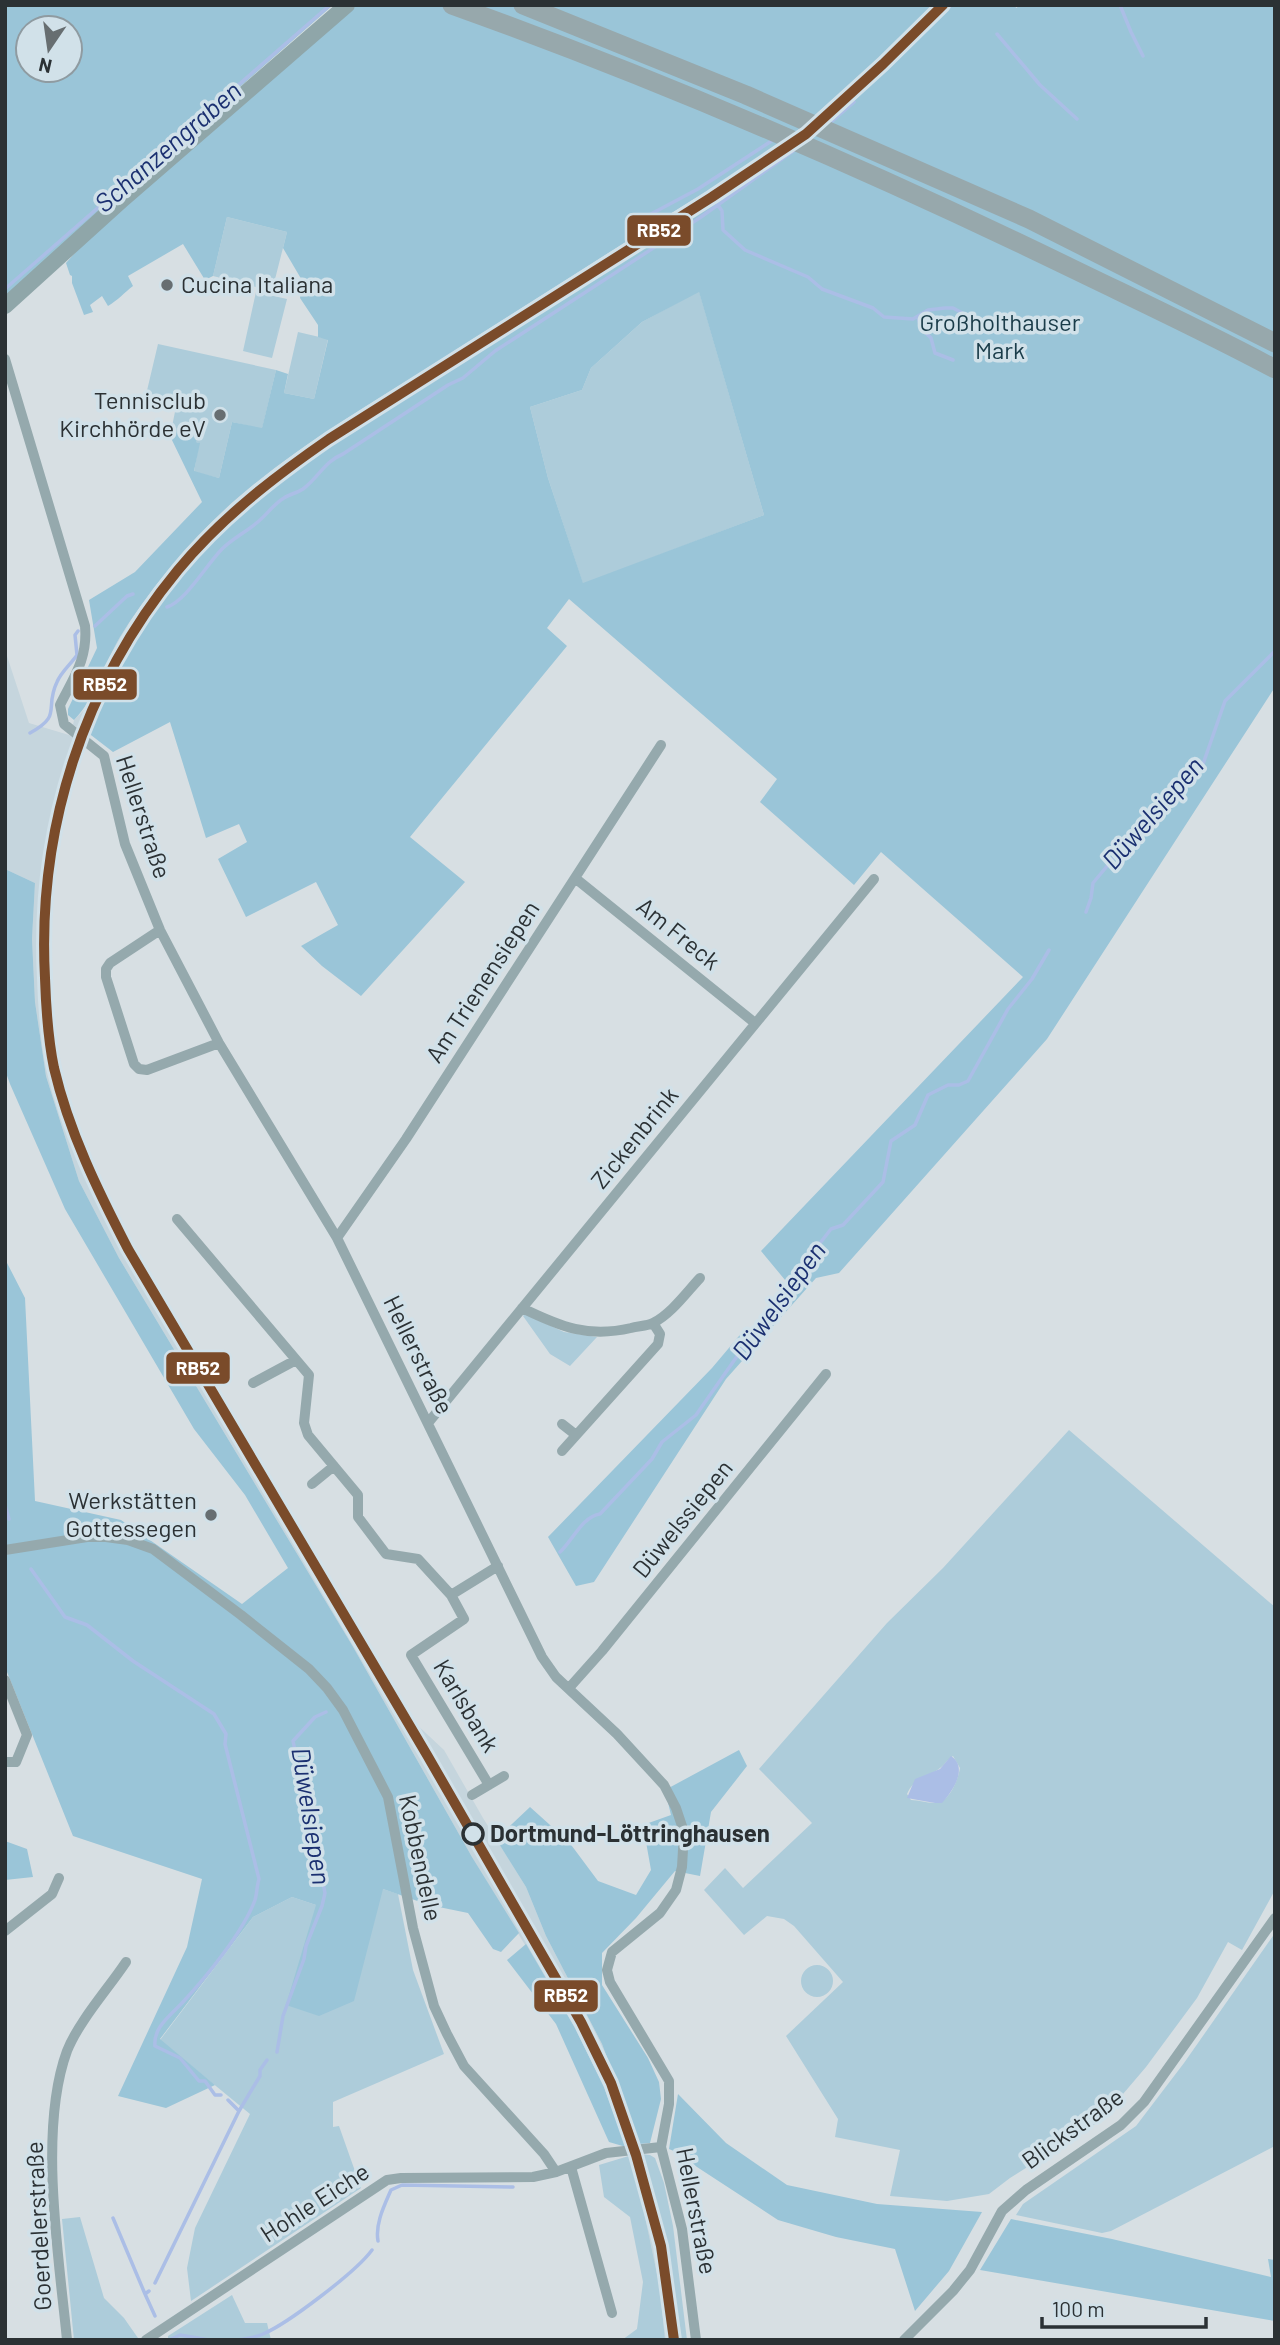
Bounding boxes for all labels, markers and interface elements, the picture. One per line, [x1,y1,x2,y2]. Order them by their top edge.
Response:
north arrow [14,14,84,84]
text: N [36,53,54,79]
water label: Schanzengraben [87,74,247,218]
line badge: RB52 [626,214,692,247]
text: RB52 [637,218,681,241]
place label: Cucina Italiana [181,269,333,298]
marker: Cucina Italiana [159,277,175,293]
park label: Großholthauser Mark [919,307,1081,364]
place label: Tennisclub Kirchhörde eV [59,385,206,442]
marker: Tennisclub Kirchhörde eV [212,407,228,423]
line badge: RB52 [72,668,138,701]
text: RB52 [83,672,127,695]
water label: Düwelsiepen [1095,750,1209,874]
street label: Hellerstraße [111,751,178,882]
street label: Am Freck [632,891,726,975]
street label: Am Trienensiepen [419,895,545,1068]
street label: Zickenbrink [584,1081,683,1194]
water label: Düwelsiepen [725,1235,831,1365]
street label: Hellerstraße [378,1290,461,1418]
line badge: RB52 [165,1351,231,1385]
text: RB52 [176,1356,220,1379]
street label: Düwelssiepen [626,1453,738,1583]
place label: Werkstätten Gottessegen [66,1485,197,1542]
marker: Werkstätten Gottessegen [203,1507,219,1523]
street label: Karlsbank [428,1654,506,1757]
water label: Düwelsiepen [286,1745,339,1887]
street label: Kobbendelle [394,1792,449,1924]
place label: Dortmund-Löttringhausen [490,1818,770,1847]
marker: Dortmund-Löttringhausen [462,1823,484,1845]
line badge: RB52 [533,1979,599,2013]
text: RB52 [544,1983,588,2006]
street label: Blickstraße [1016,2081,1129,2174]
street label: Goerdelerstraße [19,2141,56,2311]
street label: Hellerstraße [671,2145,724,2276]
street label: Hohle Eiche [254,2156,374,2248]
scale bar [1042,2286,1206,2330]
text: 100 m [1052,2296,1105,2321]

